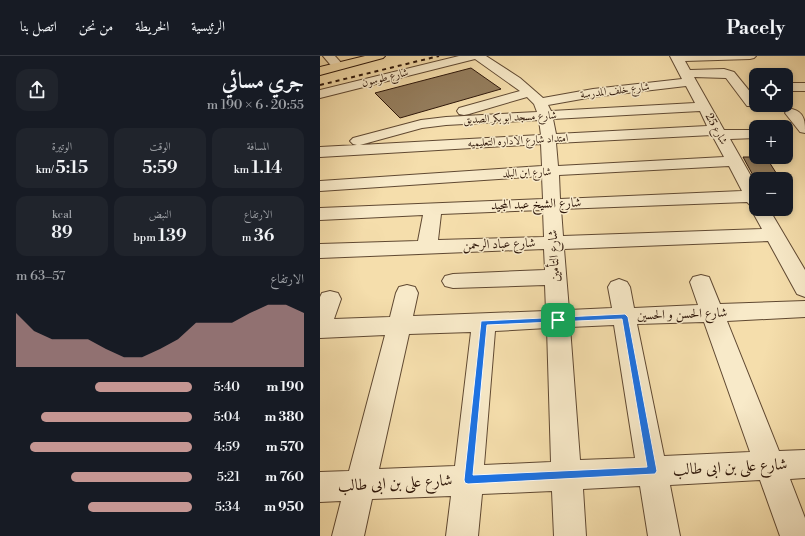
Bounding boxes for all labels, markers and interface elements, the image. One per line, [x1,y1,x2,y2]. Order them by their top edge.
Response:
text: Pacely [726,16,785,40]
text: اتصل بنا [20,18,57,36]
text: من نحن [79,18,113,36]
text: الخريطة [135,18,169,36]
text: الرئيسية [191,18,225,36]
street label: شارع طوسون [360,65,410,93]
text: جري مسائي [222,68,304,95]
map controls [749,68,793,216]
button: locate [749,68,793,112]
button: share [16,69,58,111]
street label: شارع خلف المدرسة [580,80,651,104]
text: 20:55 · 6 × 190 m [207,97,304,113]
street label: شارع مسجد ابو بكر الصديق [463,109,557,129]
street label: شارع 25 [700,111,730,148]
button: + [749,120,793,164]
street label: امتداد شارع الاداره التعليميه [467,131,569,153]
text: الوتيرة [52,140,72,154]
text: الوقت [149,140,171,154]
text: المسافة [247,140,269,154]
text: 5:15 [56,157,88,179]
text: 5:59 [142,157,178,179]
text: 1.14 [251,157,282,179]
text: /km [36,163,56,177]
text: km [234,163,251,177]
street label: شارع ابن البلد [502,165,552,183]
button: − [749,172,793,216]
street label: شارع الشيخ عبد المجيد [491,194,582,217]
text: kcal [52,208,72,222]
text: النبض [149,208,171,222]
text: الارتفاع [244,208,272,222]
text: 89 [51,222,73,244]
text: 139 [158,225,186,247]
text: 36 [254,225,274,247]
street label: شارع التأمين [544,229,566,283]
text: bpm [134,231,158,245]
text: m [242,231,254,245]
street label: شارع عباد الرحمن [462,235,536,256]
text: 57–63 m [16,268,65,284]
text: الارتفاع [270,271,304,287]
pin [541,303,575,337]
street label: شارع الحسن و الحسين [636,304,728,327]
icon: arrive [547,309,569,331]
text: 5:40 [214,379,240,395]
text: 190 m [266,379,304,395]
text: 5:04 [214,409,240,425]
text: 380 m [265,409,304,425]
text: 4:59 [214,439,240,455]
text: 570 m [266,439,304,455]
street label: شارع على بن ابى طالب [672,454,788,483]
text: 5:21 [217,469,240,485]
text: 760 m [265,469,304,485]
street label: شارع على بن ابى طالب [337,470,453,499]
text: 5:34 [215,499,240,515]
text: 950 m [264,499,304,515]

